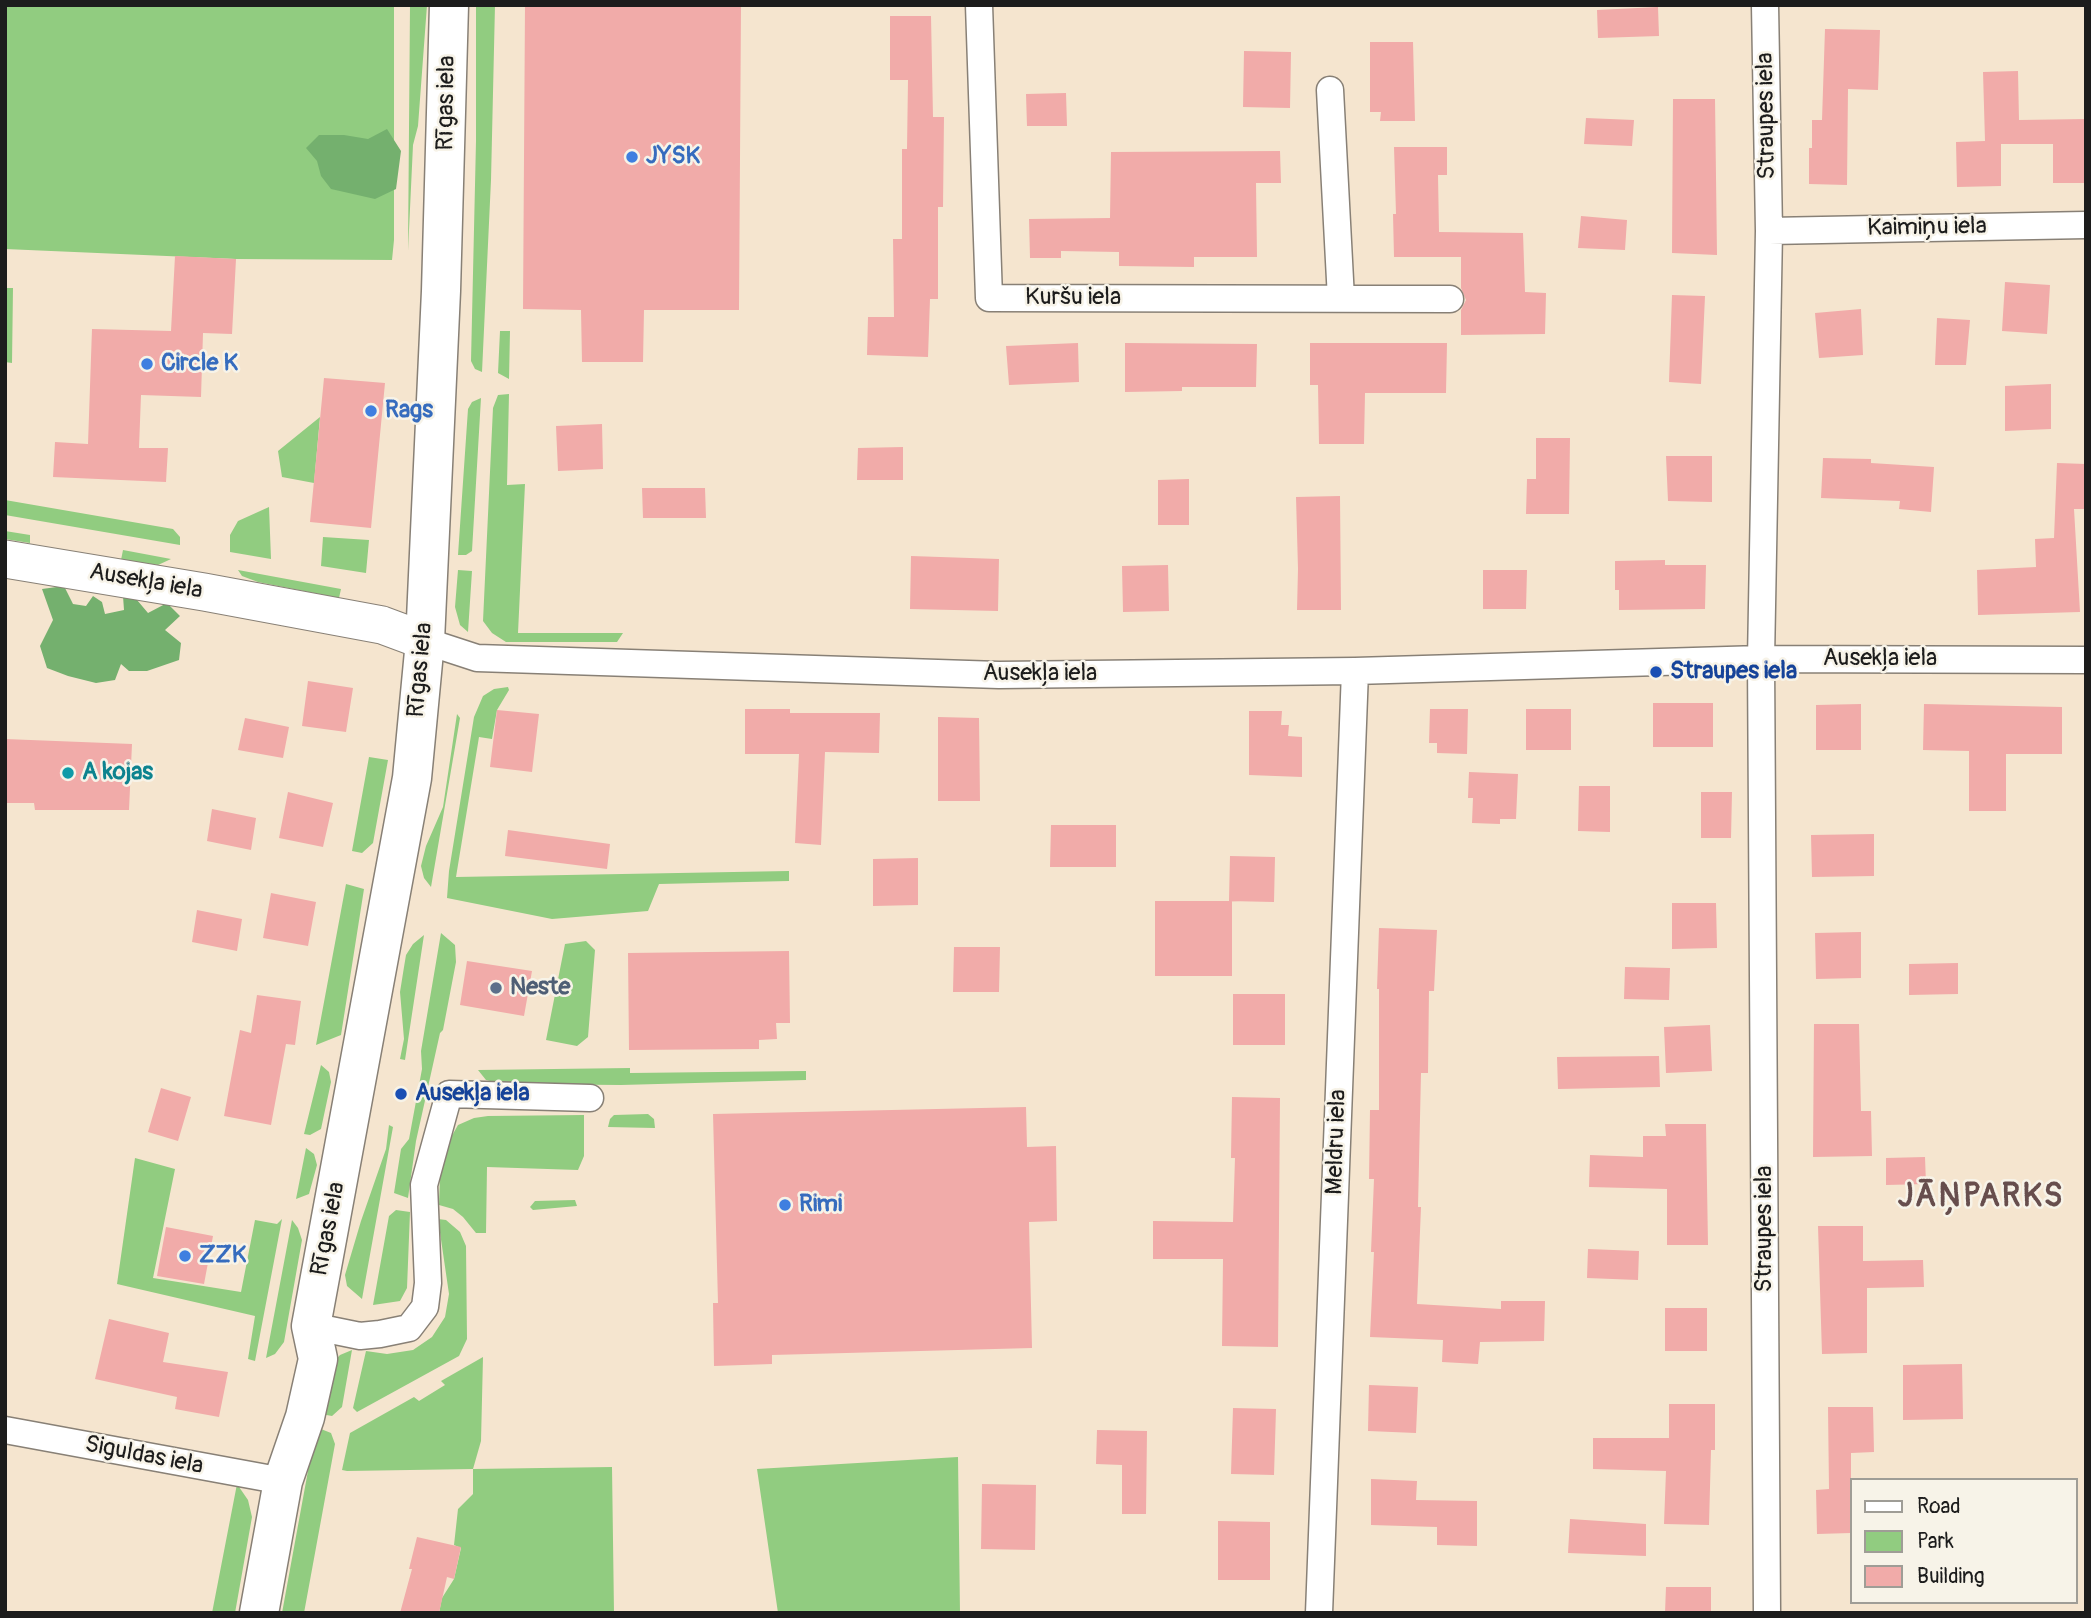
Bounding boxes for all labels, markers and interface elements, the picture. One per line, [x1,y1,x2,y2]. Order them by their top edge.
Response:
street label: Straupes iela [1751,52,1783,180]
street label: Rīgas iela [432,55,462,151]
place label: JYSK [646,143,700,171]
marker: JYSK [624,149,640,165]
street label: Kaimiņu iela [1867,213,1987,243]
street label: Kuršu iela [1025,284,1121,312]
place label: Circle K [161,350,238,378]
marker: Circle K [139,356,155,372]
place label: Rags [385,397,433,425]
marker: Rags [363,403,379,419]
street label: Ausekļa iela [87,558,205,606]
street label: Rīgas iela [403,621,439,719]
street label: Ausekļa iela [1823,645,1937,673]
place label: Straupes iela [1670,658,1797,686]
street label: Ausekļa iela [983,660,1097,688]
marker: Straupes iela [1648,664,1664,680]
place label: A kojas [82,759,153,787]
marker: A kojas [60,765,76,781]
place label: Neste [510,974,570,1002]
marker: Neste [488,980,504,996]
place label: Ausekļa iela [415,1080,530,1108]
marker: Ausekļa iela [393,1086,409,1102]
street label: Meldru iela [1321,1089,1353,1195]
street label: Straupes iela [1751,1165,1779,1293]
district label: JĀŅPARKS [1899,1179,2063,1217]
street label: Rīgas iela [306,1180,352,1278]
place label: Rimi [799,1191,842,1219]
marker: Rimi [777,1197,793,1213]
place label: ZZK [199,1242,246,1270]
marker: ZZK [177,1248,193,1264]
street label: Siguldas iela [82,1430,206,1482]
legend [1850,1478,2077,1604]
text: Road [1917,1493,1961,1520]
text: Park [1917,1528,1954,1555]
text: Building [1917,1563,1984,1590]

